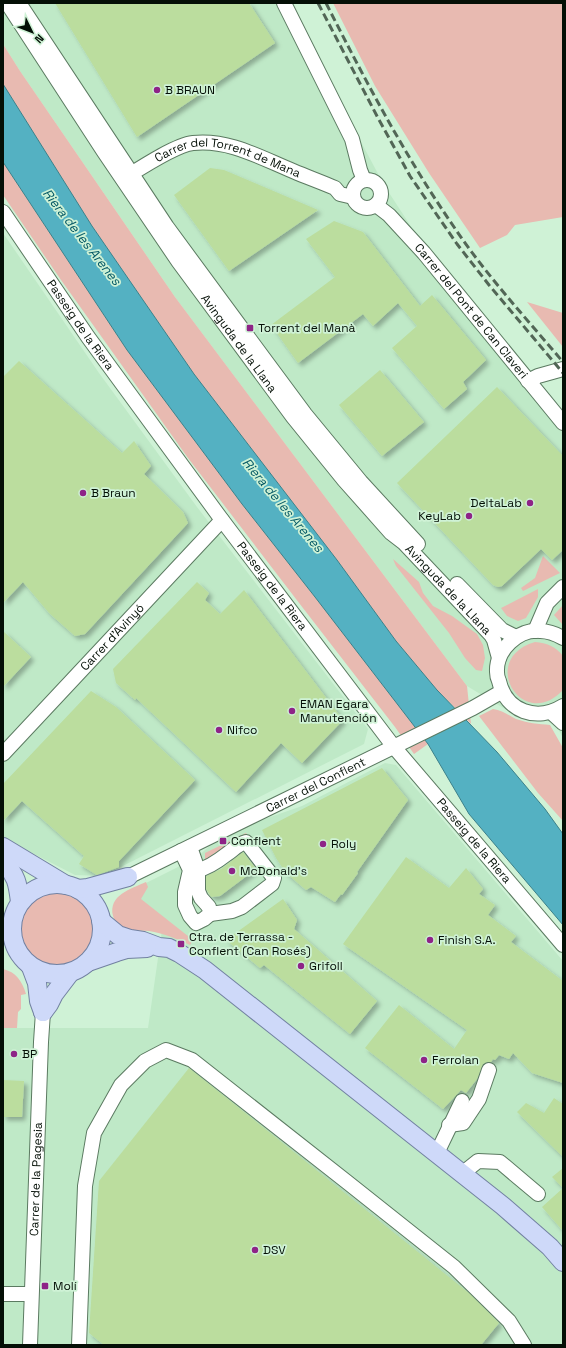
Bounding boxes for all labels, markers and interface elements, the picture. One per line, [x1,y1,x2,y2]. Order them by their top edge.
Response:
north arrow [12,12,52,52]
text: N [32,31,47,46]
place label: B BRAUN [165,82,215,98]
marker: B BRAUN [152,85,162,95]
street label: Carrer del Torrent de Mana [152,134,303,181]
water label: Riera de les Arenes [39,185,126,290]
street label: Carrer del Pont de Can Claveri [411,240,532,382]
street label: Passeig de la Riera [43,276,118,374]
street label: Avinguda de la Llana [197,291,280,396]
place label: Torrent del Manà [258,320,355,336]
marker: Torrent del Manà [245,323,255,333]
water label: Riera de les Arenes [239,454,328,557]
place label: B Braun [91,485,136,501]
marker: B Braun [78,488,88,498]
place label: DeltaLab [470,495,522,511]
marker: DeltaLab [525,498,535,508]
place label: KeyLab [418,508,461,524]
marker: KeyLab [464,511,474,521]
street label: Passeig de la Riera [233,539,311,634]
street label: Avinguda de la Llana [402,541,495,638]
street label: Carrer d'Avinyó [77,600,148,674]
place label: EMAN Egara Manutención [300,696,377,726]
marker: EMAN Egara Manutención [287,706,297,716]
place label: Nifco [227,722,258,738]
marker: Nifco [214,725,224,735]
street label: Carrer del Conflent [263,754,368,816]
street label: Passeig de la Riera [433,795,515,887]
place label: Conflent [231,833,281,849]
marker: Conflent [218,836,228,846]
place label: Roly [331,836,356,852]
marker: Roly [318,839,328,849]
place label: McDonald's [240,863,307,879]
marker: McDonald's [227,866,237,876]
place label: Ctra. de Terrassa - Conflent (Can Rosés) [189,929,311,959]
place label: Finish S.A. [438,932,495,948]
marker: Finish S.A. [425,935,435,945]
marker: Ctra. de Terrassa - Conflent (Can Rosés) [176,939,186,949]
place label: Grifoll [309,958,343,974]
marker: Grifoll [296,961,306,971]
place label: BP [22,1046,37,1062]
marker: BP [9,1049,19,1059]
place label: Ferrolan [432,1052,479,1068]
marker: Ferrolan [419,1055,429,1065]
street label: Carrer de la Pagesia [26,1122,46,1236]
place label: DSV [263,1242,286,1258]
marker: DSV [250,1245,260,1255]
place label: Molí [53,1278,77,1294]
marker: Molí [40,1281,50,1291]

